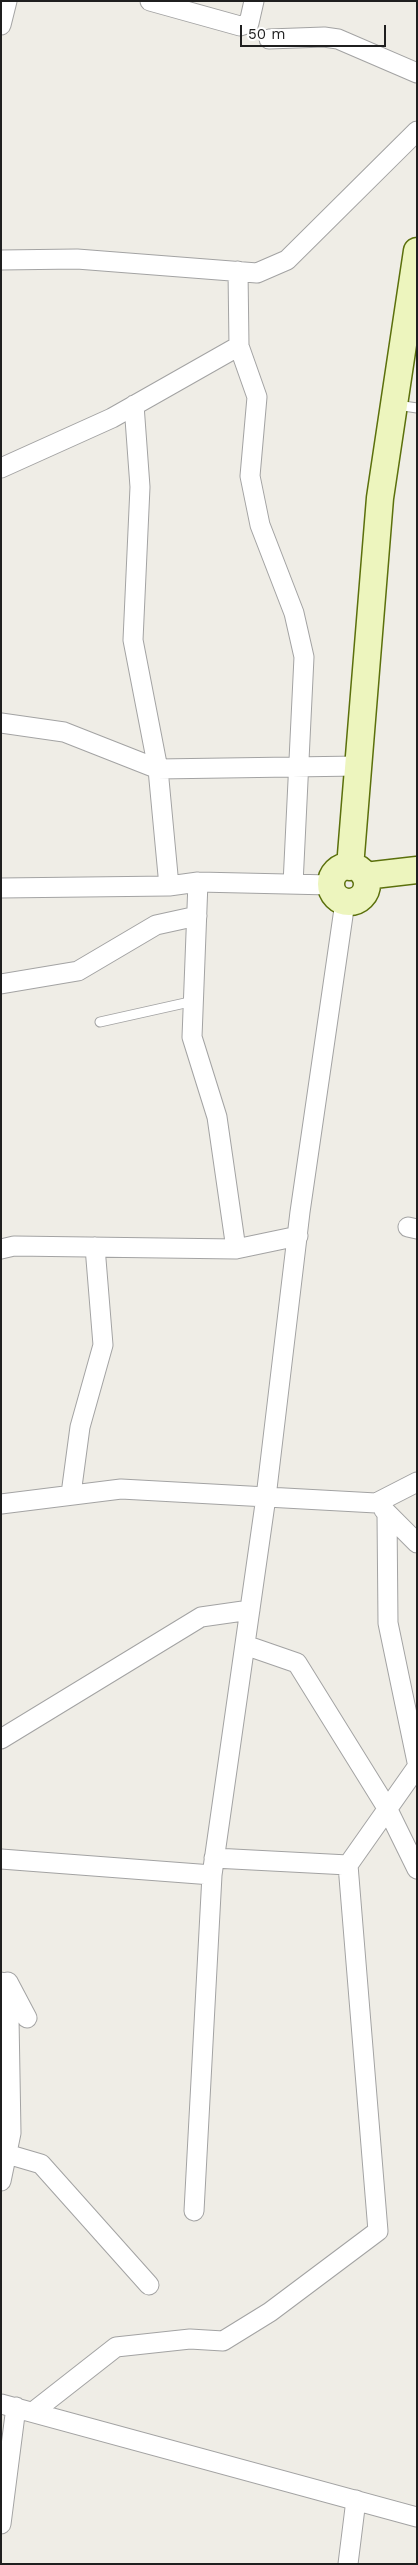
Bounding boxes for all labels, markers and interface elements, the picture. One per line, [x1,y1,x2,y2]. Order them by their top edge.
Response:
scale bar [243,15,389,47]
text: 50 m [248,25,285,43]

